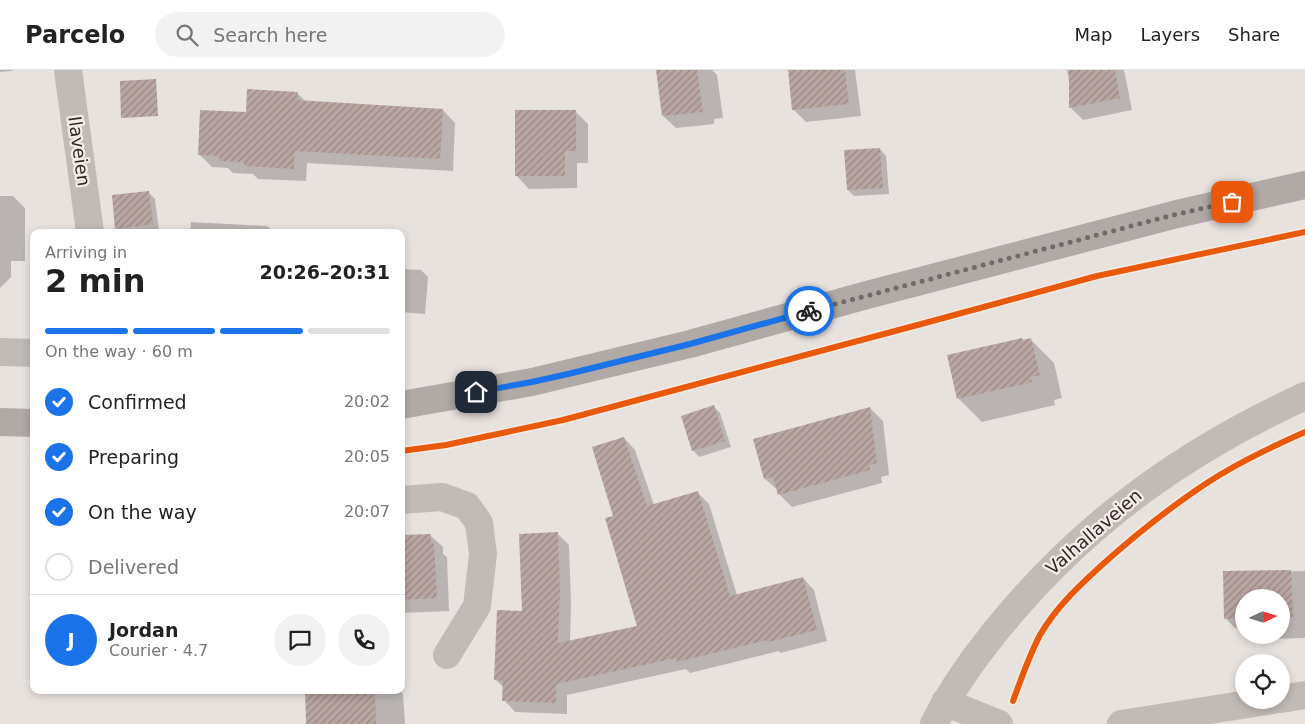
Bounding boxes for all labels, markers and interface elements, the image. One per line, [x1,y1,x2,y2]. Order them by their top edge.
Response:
search box [155,12,505,57]
text: Parcelo [25,21,125,49]
icon: search [173,21,201,49]
text: Search here [213,24,327,46]
text: Map [1074,24,1112,45]
text: Layers [1140,24,1200,45]
text: Share [1228,24,1280,45]
street label: Ilaveien [64,115,95,187]
pin [1211,181,1253,223]
icon: bag [1218,188,1246,216]
text: Arriving in [45,243,127,262]
text: 20:26–20:31 [260,261,390,283]
text: 2 min [45,262,146,300]
courier [784,286,834,336]
icon: bike [795,297,823,325]
text: On the way · 60 m [45,342,193,361]
pin [455,371,497,413]
icon: home [462,378,490,406]
icon: check [45,388,73,416]
text: Confirmed [88,391,187,413]
text: 20:02 [344,392,390,411]
icon: check [45,443,73,471]
text: Preparing [88,446,179,468]
text: 20:05 [344,447,390,466]
street label: Valhallaveien [1042,484,1146,579]
icon: check [45,498,73,526]
text: On the way [88,501,197,523]
text: 20:07 [344,502,390,521]
text: Delivered [88,556,179,578]
north arrow [1235,589,1290,644]
map controls [1235,589,1290,709]
button: chat [274,614,326,666]
button: phone [338,614,390,666]
text: Jordan [109,619,178,641]
text: J [67,629,75,651]
text: Courier · 4.7 [109,641,208,660]
button: locate [1235,654,1290,709]

